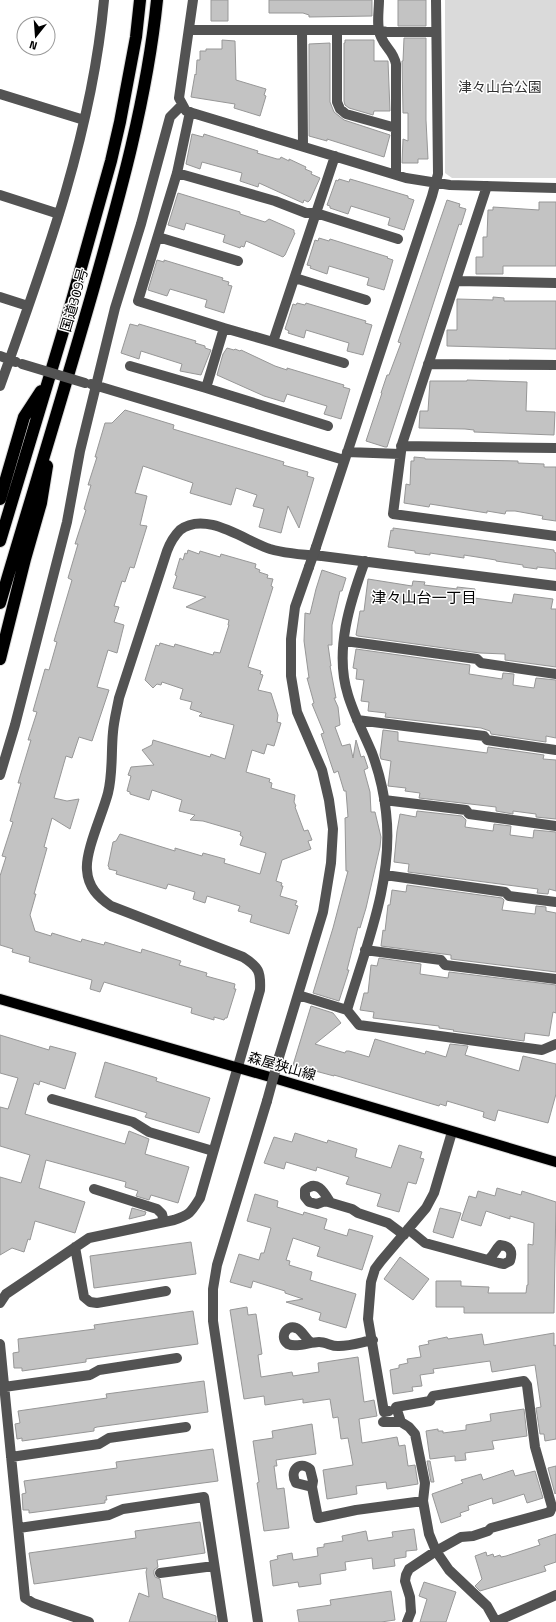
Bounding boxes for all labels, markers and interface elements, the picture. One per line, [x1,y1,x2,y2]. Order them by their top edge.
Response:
north arrow [16,16,56,56]
text: N [27,37,39,54]
park label: 津々山台公園 [458,76,542,97]
street label: 国道309号 [54,265,93,334]
district label: 津々山台一丁目 [371,586,477,609]
street label: 森屋狭山線 [246,1046,319,1085]

